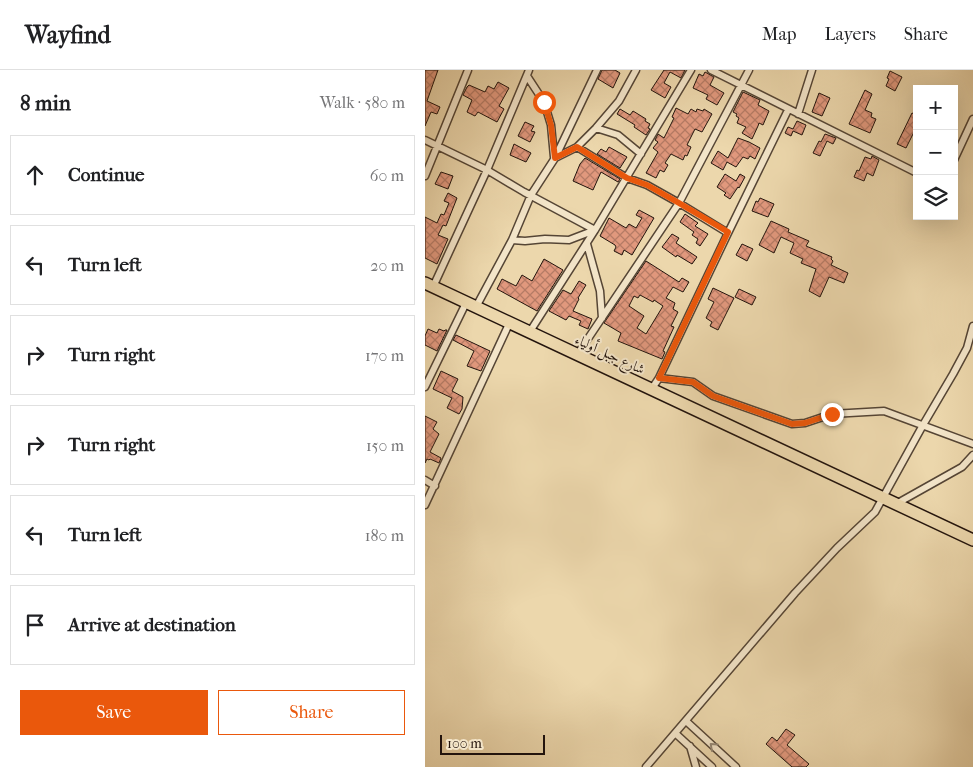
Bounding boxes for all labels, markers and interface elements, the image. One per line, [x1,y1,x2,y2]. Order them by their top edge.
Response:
text: Wayfind [25,21,111,49]
text: Map [762,24,796,45]
text: Layers [824,24,876,45]
text: Share [904,24,948,45]
map controls [913,85,958,220]
button: + [913,85,958,130]
text: 8 min [20,91,71,115]
route start [533,91,556,114]
text: Walk · 580 m [320,93,405,112]
button: − [913,130,958,175]
icon: ahead [21,161,49,189]
text: Continue [68,164,144,186]
text: 60 m [370,166,404,185]
button: layers [913,175,958,220]
icon: left [21,251,49,279]
text: Turn left [68,254,142,276]
text: 20 m [370,256,404,275]
street label: شارع جبل أولياء [571,329,648,381]
icon: right [21,341,49,369]
text: Turn right [68,344,155,366]
text: 170 m [365,346,404,365]
route end [821,403,844,426]
icon: right [21,431,49,459]
text: Turn right [68,434,155,456]
text: 150 m [366,436,404,455]
icon: left [21,521,49,549]
text: Turn left [68,524,142,546]
text: 180 m [365,526,404,545]
icon: arrive [21,611,49,639]
text: Arrive at destination [68,614,236,636]
button: Save [20,690,208,735]
button: Share [218,690,405,735]
scale bar [440,732,545,755]
text: 100 m [447,735,482,752]
one-way arrow [709,743,718,752]

